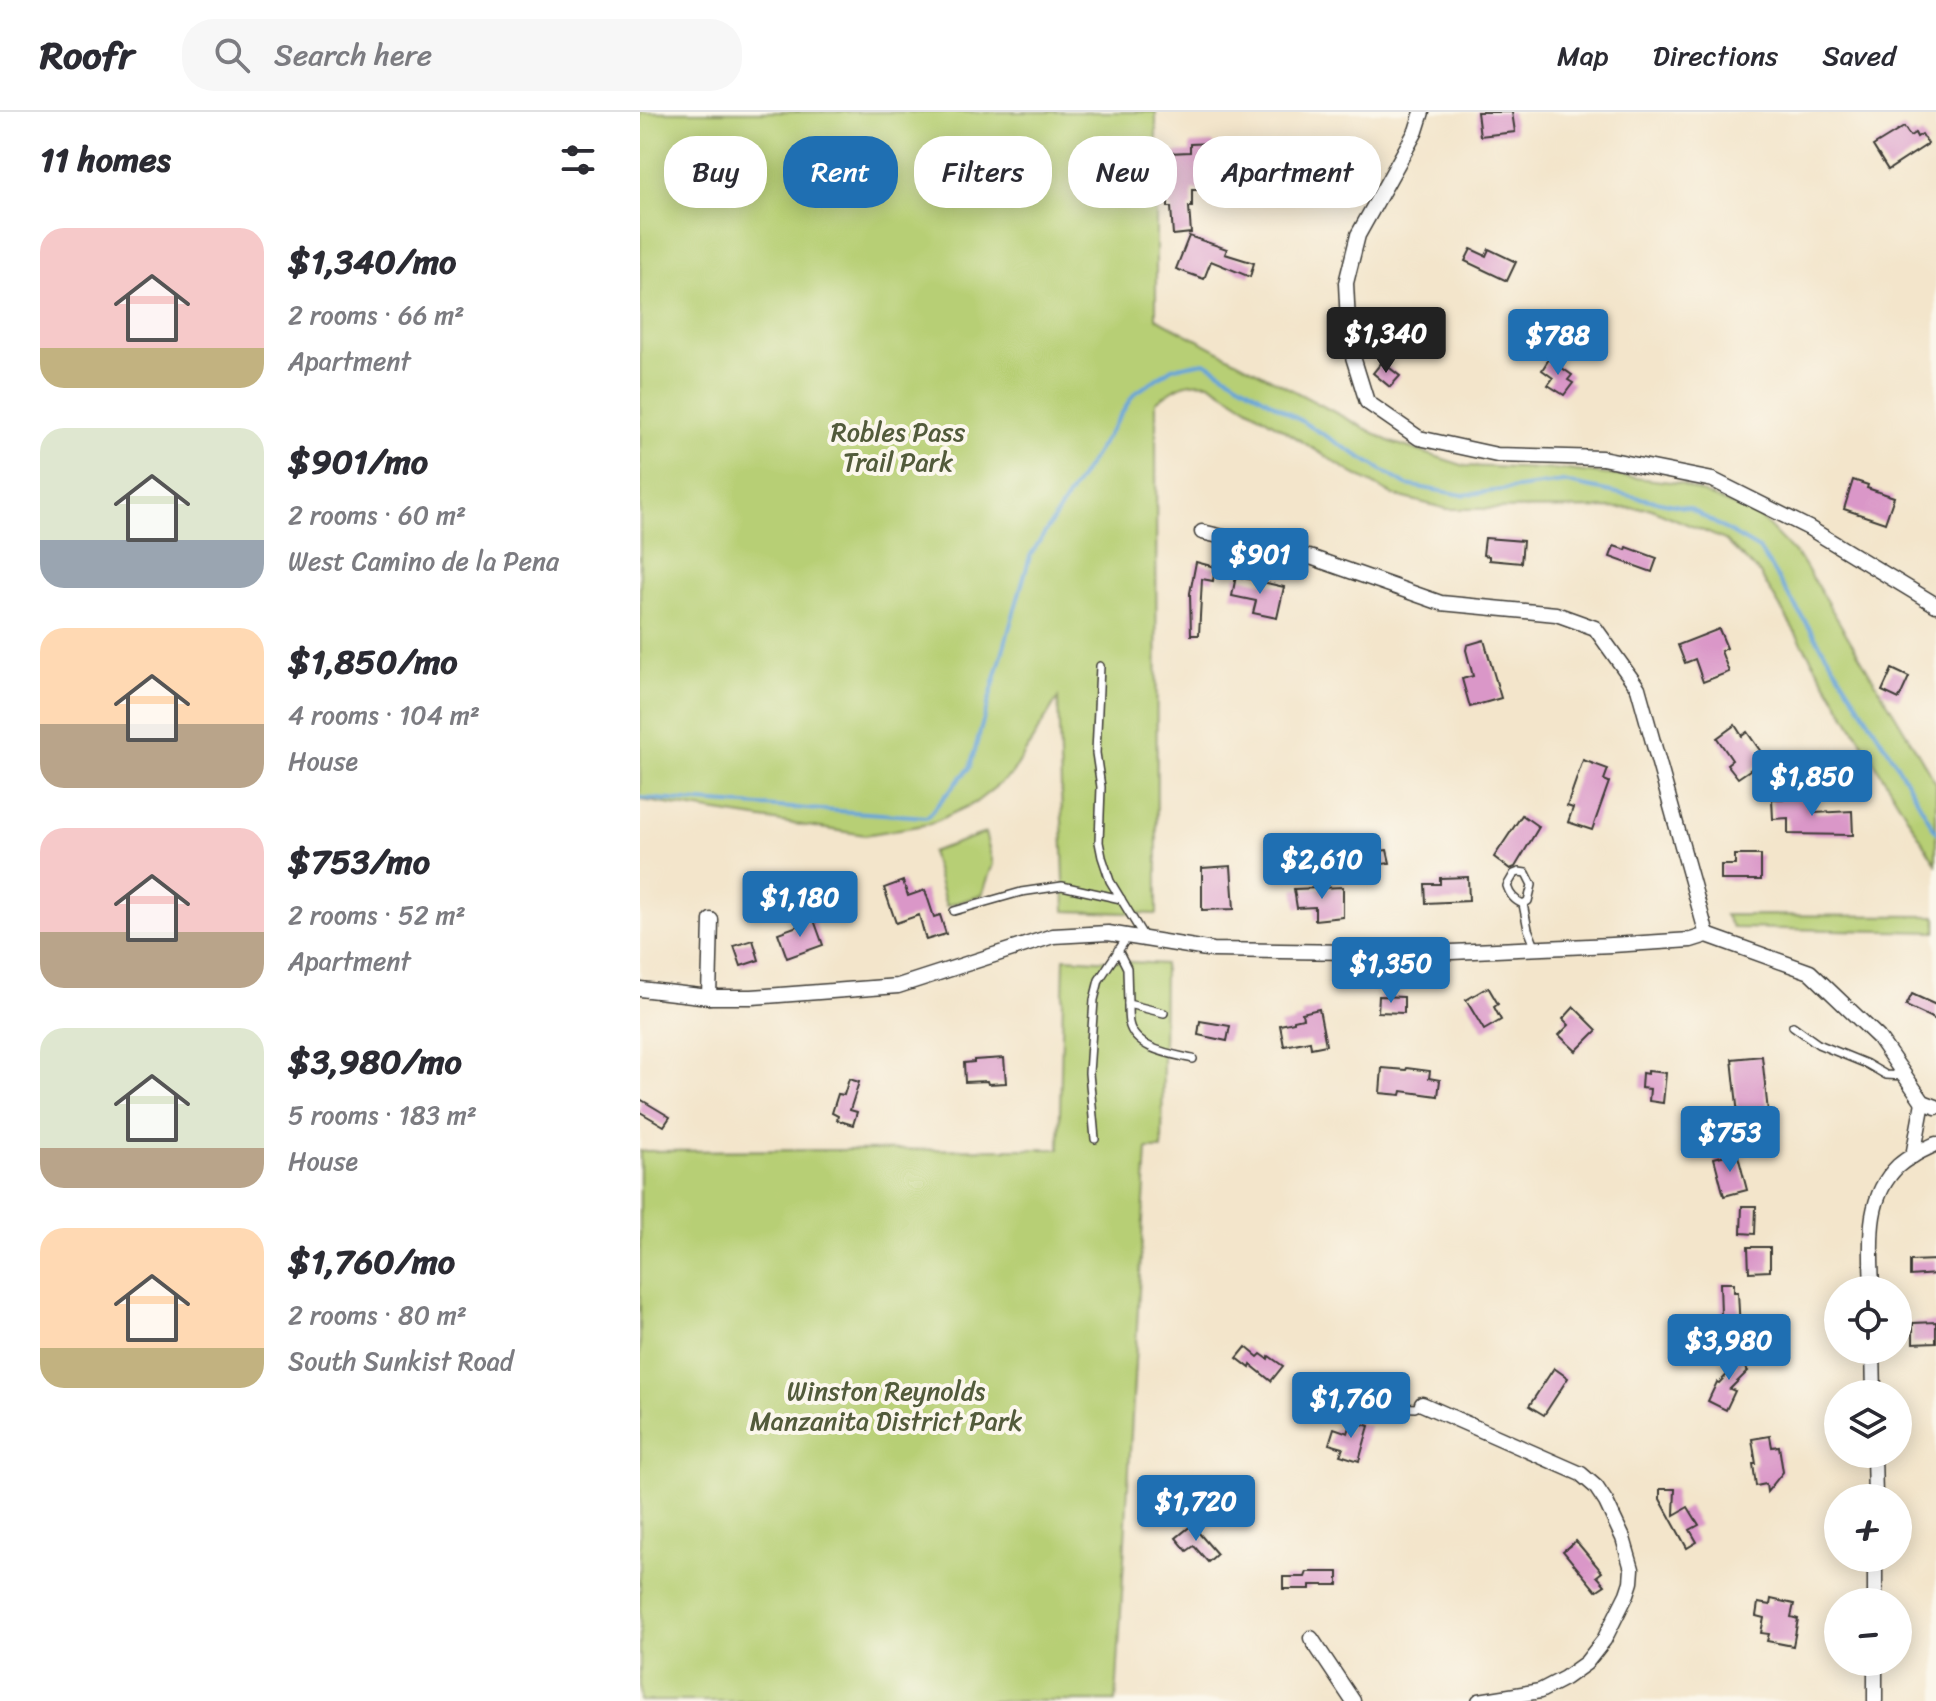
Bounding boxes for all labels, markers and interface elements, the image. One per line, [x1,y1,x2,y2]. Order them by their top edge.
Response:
search box [182,19,742,91]
text: Roofr [40,22,134,89]
text: Search here [274,28,432,82]
text: Map [1557,31,1609,80]
text: Directions [1653,31,1778,80]
text: Saved [1822,31,1896,80]
icon: search [210,33,254,77]
text: 11 homes [40,130,171,190]
chip: Buy [664,136,767,208]
chip: Rent [783,136,898,208]
chip: Filters [914,136,1052,208]
chip: New [1068,136,1177,208]
chip: Apartment [1193,136,1381,208]
icon: filters [556,138,600,182]
text: $1,340/mo [288,232,456,292]
icon: home [104,260,200,356]
text: 2 rooms · 66 m² [288,292,464,338]
pin: $1,340 [1321,307,1451,375]
pin: $788 [1511,309,1605,377]
text: $1,340 [1345,310,1427,356]
text: $788 [1526,312,1590,358]
text: Apartment [288,338,411,384]
park label: Robles Pass Trail Park [831,409,965,485]
text: $901/mo [288,432,428,492]
icon: home [104,460,200,556]
text: 2 rooms · 60 m² [288,492,466,538]
pin: $901 [1213,528,1307,596]
text: $901 [1229,531,1291,577]
text: West Camino de la Pena [288,538,559,584]
text: $1,850/mo [288,632,458,692]
icon: home [104,660,200,756]
text: 4 rooms · 104 m² [288,692,480,738]
text: House [288,738,358,784]
pin: $1,850 [1747,750,1877,818]
text: $1,850 [1770,753,1854,799]
text: $753/mo [288,832,430,892]
pin: $2,610 [1257,833,1387,901]
text: $2,610 [1281,836,1363,882]
icon: home [104,860,200,956]
pin: $1,180 [735,871,865,939]
text: $1,180 [761,874,839,920]
text: 2 rooms · 52 m² [288,892,466,938]
pin: $1,350 [1326,937,1456,1005]
text: Apartment [288,938,411,984]
text: $1,350 [1350,940,1432,986]
text: $3,980/mo [288,1032,462,1092]
icon: home [104,1060,200,1156]
text: 5 rooms · 183 m² [288,1092,477,1138]
pin: $753 [1683,1106,1777,1174]
text: $753 [1699,1109,1761,1155]
text: House [288,1138,358,1184]
text: $1,760/mo [288,1232,455,1292]
icon: home [104,1260,200,1356]
map controls [1824,1276,1912,1676]
button: locate [1824,1276,1912,1364]
text: 2 rooms · 80 m² [288,1292,467,1338]
pin: $3,980 [1664,1314,1794,1382]
text: $3,980 [1686,1317,1772,1363]
text: South Sunkist Road [288,1338,514,1384]
park label: Winston Reynolds Manzanita District Park [750,1368,1023,1444]
pin: $1,760 [1286,1372,1416,1440]
text: $1,760 [1310,1375,1392,1421]
button: layers [1824,1380,1912,1468]
pin: $1,720 [1131,1475,1261,1543]
text: $1,720 [1155,1478,1237,1524]
button: + [1824,1484,1912,1572]
button: − [1824,1588,1912,1676]

